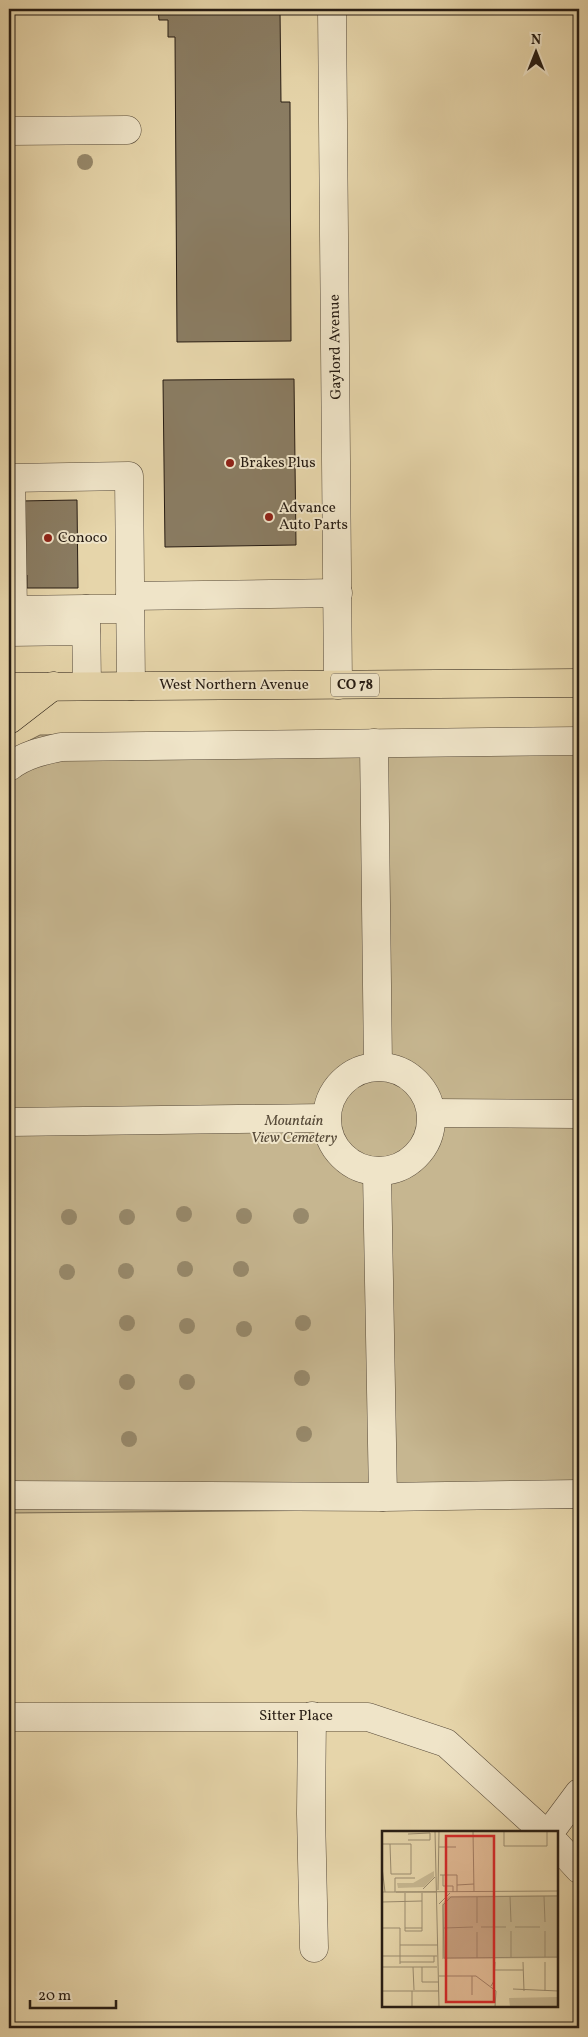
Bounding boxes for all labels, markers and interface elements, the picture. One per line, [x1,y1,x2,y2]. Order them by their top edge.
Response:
north arrow [510,28,560,78]
text: N [531,31,541,50]
street label: Gaylord Avenue [325,294,347,400]
place label: Brakes Plus [240,453,316,474]
marker: Brakes Plus [224,457,236,469]
place label: Advance Auto Parts [279,498,348,536]
marker: Advance Auto Parts [263,511,275,523]
place label: Conoco [58,528,107,549]
marker: Conoco [42,532,54,544]
road number: CO 78 [331,674,379,696]
street label: West Northern Avenue [159,675,309,696]
park label: Mountain View Cemetery [251,1111,337,1149]
street label: Sitter Place [259,1706,333,1727]
inset map [382,1831,558,2007]
scale bar [30,1977,116,2009]
text: 20 m [38,1986,71,2007]

